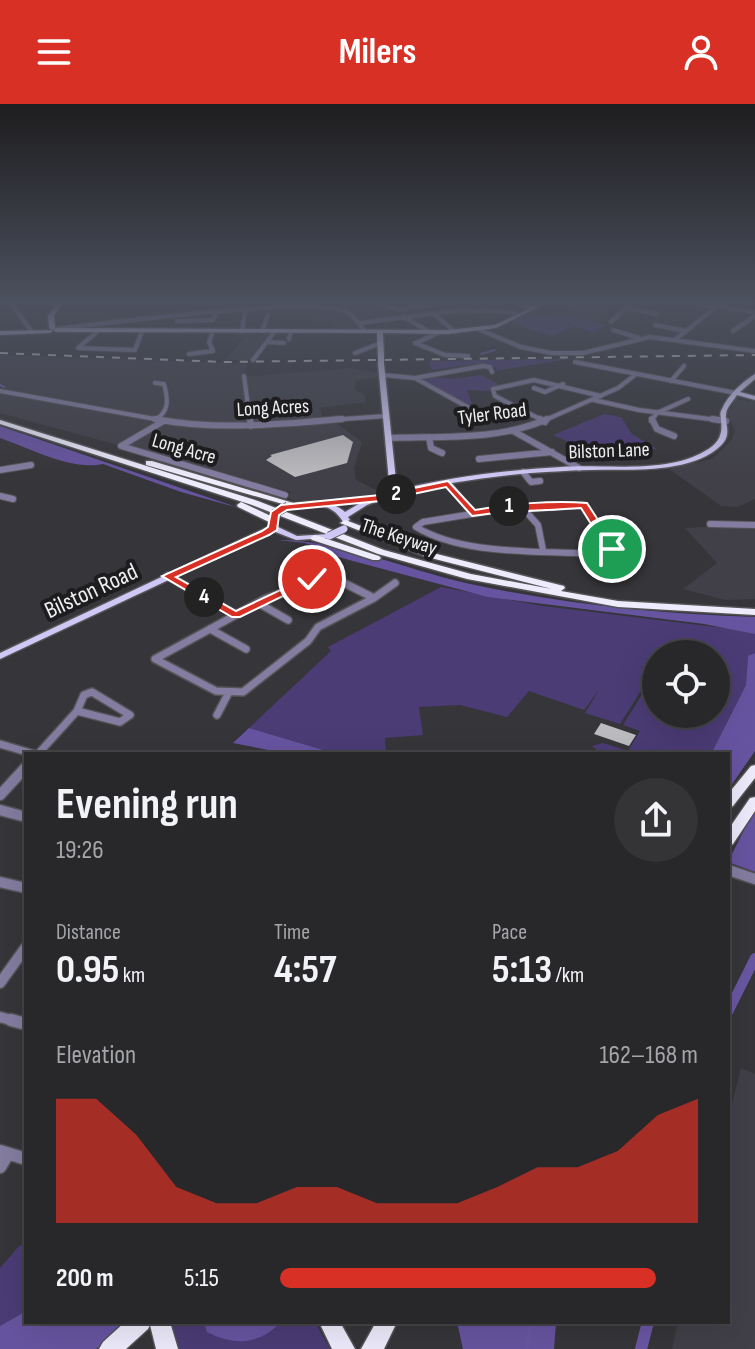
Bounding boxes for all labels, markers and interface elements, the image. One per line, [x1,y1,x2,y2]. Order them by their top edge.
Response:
icon: menu [32,30,76,74]
icon: person [679,30,723,74]
text: Milers [339,31,416,74]
street label: Long Acres [236,394,310,422]
street label: Tyler Road [456,398,528,430]
street label: Long Acre [149,428,219,470]
street label: Bilston Lane [568,438,650,464]
pin: 2 [376,474,416,514]
text: 2 [391,480,401,507]
pin: 1 [489,486,529,526]
text: 1 [505,492,513,519]
street label: The Keyway [358,513,440,561]
pin [578,515,646,583]
icon: arrive [590,527,634,571]
pin [278,545,346,613]
street label: Bilston Road [40,557,142,625]
icon: check [290,557,334,601]
pin: 4 [184,577,224,617]
text: 4 [199,583,209,610]
map controls [642,640,730,728]
button: locate [642,640,730,728]
text: Evening run [56,778,238,831]
button: share [614,778,698,862]
text: 19:26 [56,835,104,866]
text: Distance [56,919,121,946]
text: Time [274,919,310,946]
text: Pace [492,919,527,946]
text: 0.95 [56,946,119,994]
text: 4:57 [274,946,336,994]
text: 5:13 [492,946,552,994]
text: km [119,962,145,989]
text: /km [552,962,584,989]
text: Elevation [56,1040,136,1071]
text: 162–168 m [599,1040,698,1071]
text: 200 m [56,1263,113,1294]
text: 5:15 [184,1263,219,1294]

